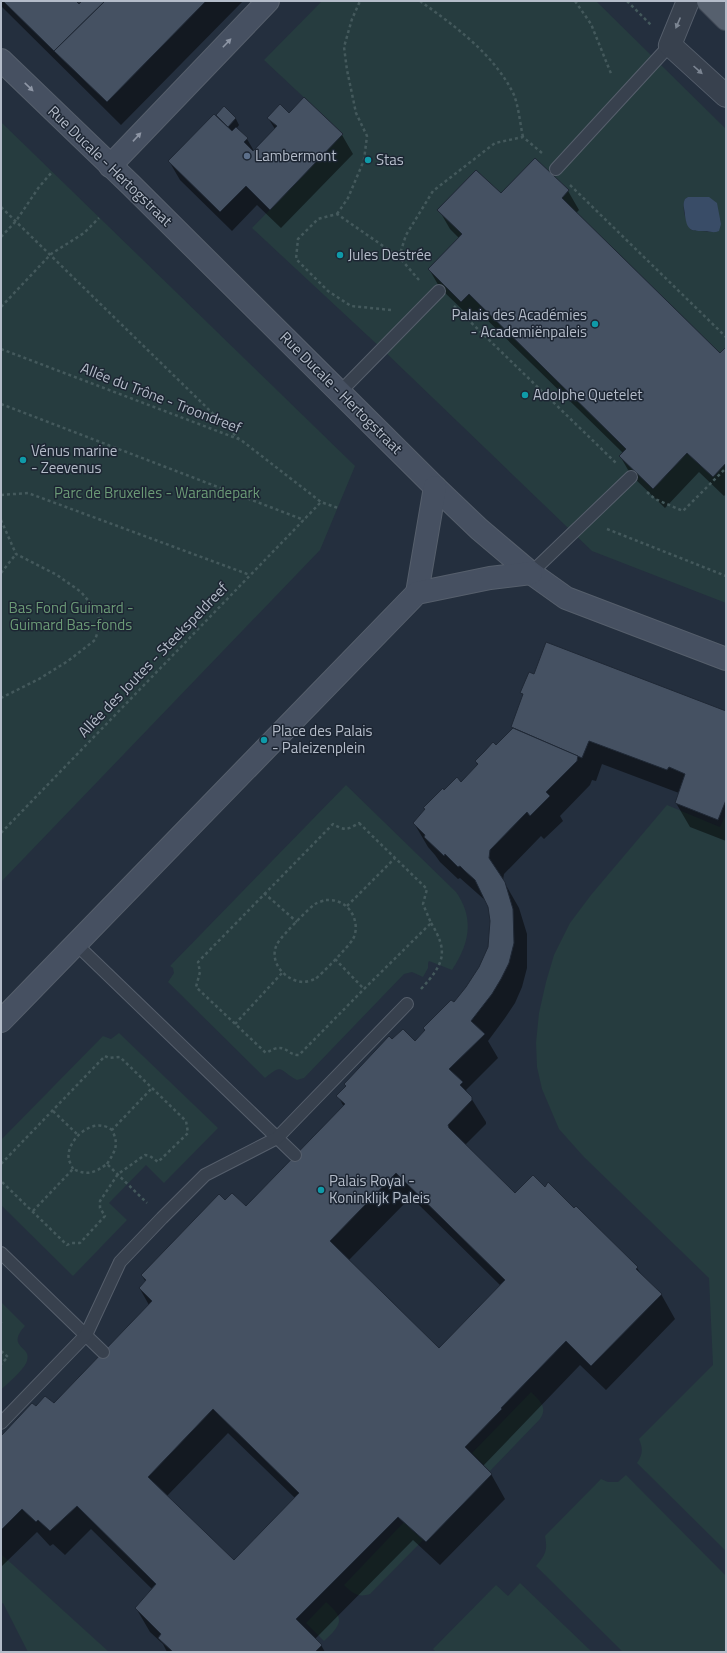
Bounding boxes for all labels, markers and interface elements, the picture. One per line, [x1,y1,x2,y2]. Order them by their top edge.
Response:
one-way arrow [675,17,681,29]
one-way arrow [222,38,232,48]
one-way arrow [693,66,703,75]
one-way arrow [24,82,34,92]
street label: Rue Ducale - Hertogstraat [43,100,178,232]
one-way arrow [132,132,142,142]
place label: Lambermont [255,144,337,167]
place label: Stas [376,148,404,171]
marker: Lambermont [242,151,252,161]
marker: Stas [363,155,373,165]
place label: Jules Destrée [348,243,431,266]
marker: Jules Destrée [335,250,345,260]
place label: Palais des Académies - Academiënpaleis [452,303,587,343]
marker: Palais des Académies - Academiënpaleis [590,319,600,329]
street label: Rue Ducale - Hertogstraat [275,326,408,460]
street label: Allée du Trône - Troondreef [77,356,245,439]
place label: Adolphe Quetelet [533,383,643,406]
marker: Adolphe Quetelet [520,390,530,400]
place label: Vénus marine - Zeevenus [31,439,117,479]
marker: Vénus marine - Zeevenus [18,455,28,465]
park label: Parc de Bruxelles - Warandepark [54,481,260,504]
street label: Allée des Joutes - Steekspeldreef [72,577,233,742]
park label: Bas Fond Guimard - Guimard Bas-fonds [8,596,134,636]
place label: Place des Palais - Paleizenplein [272,719,373,759]
marker: Place des Palais - Paleizenplein [259,735,269,745]
place label: Palais Royal - Koninklijk Paleis [329,1169,430,1209]
marker: Palais Royal - Koninklijk Paleis [316,1185,326,1195]

